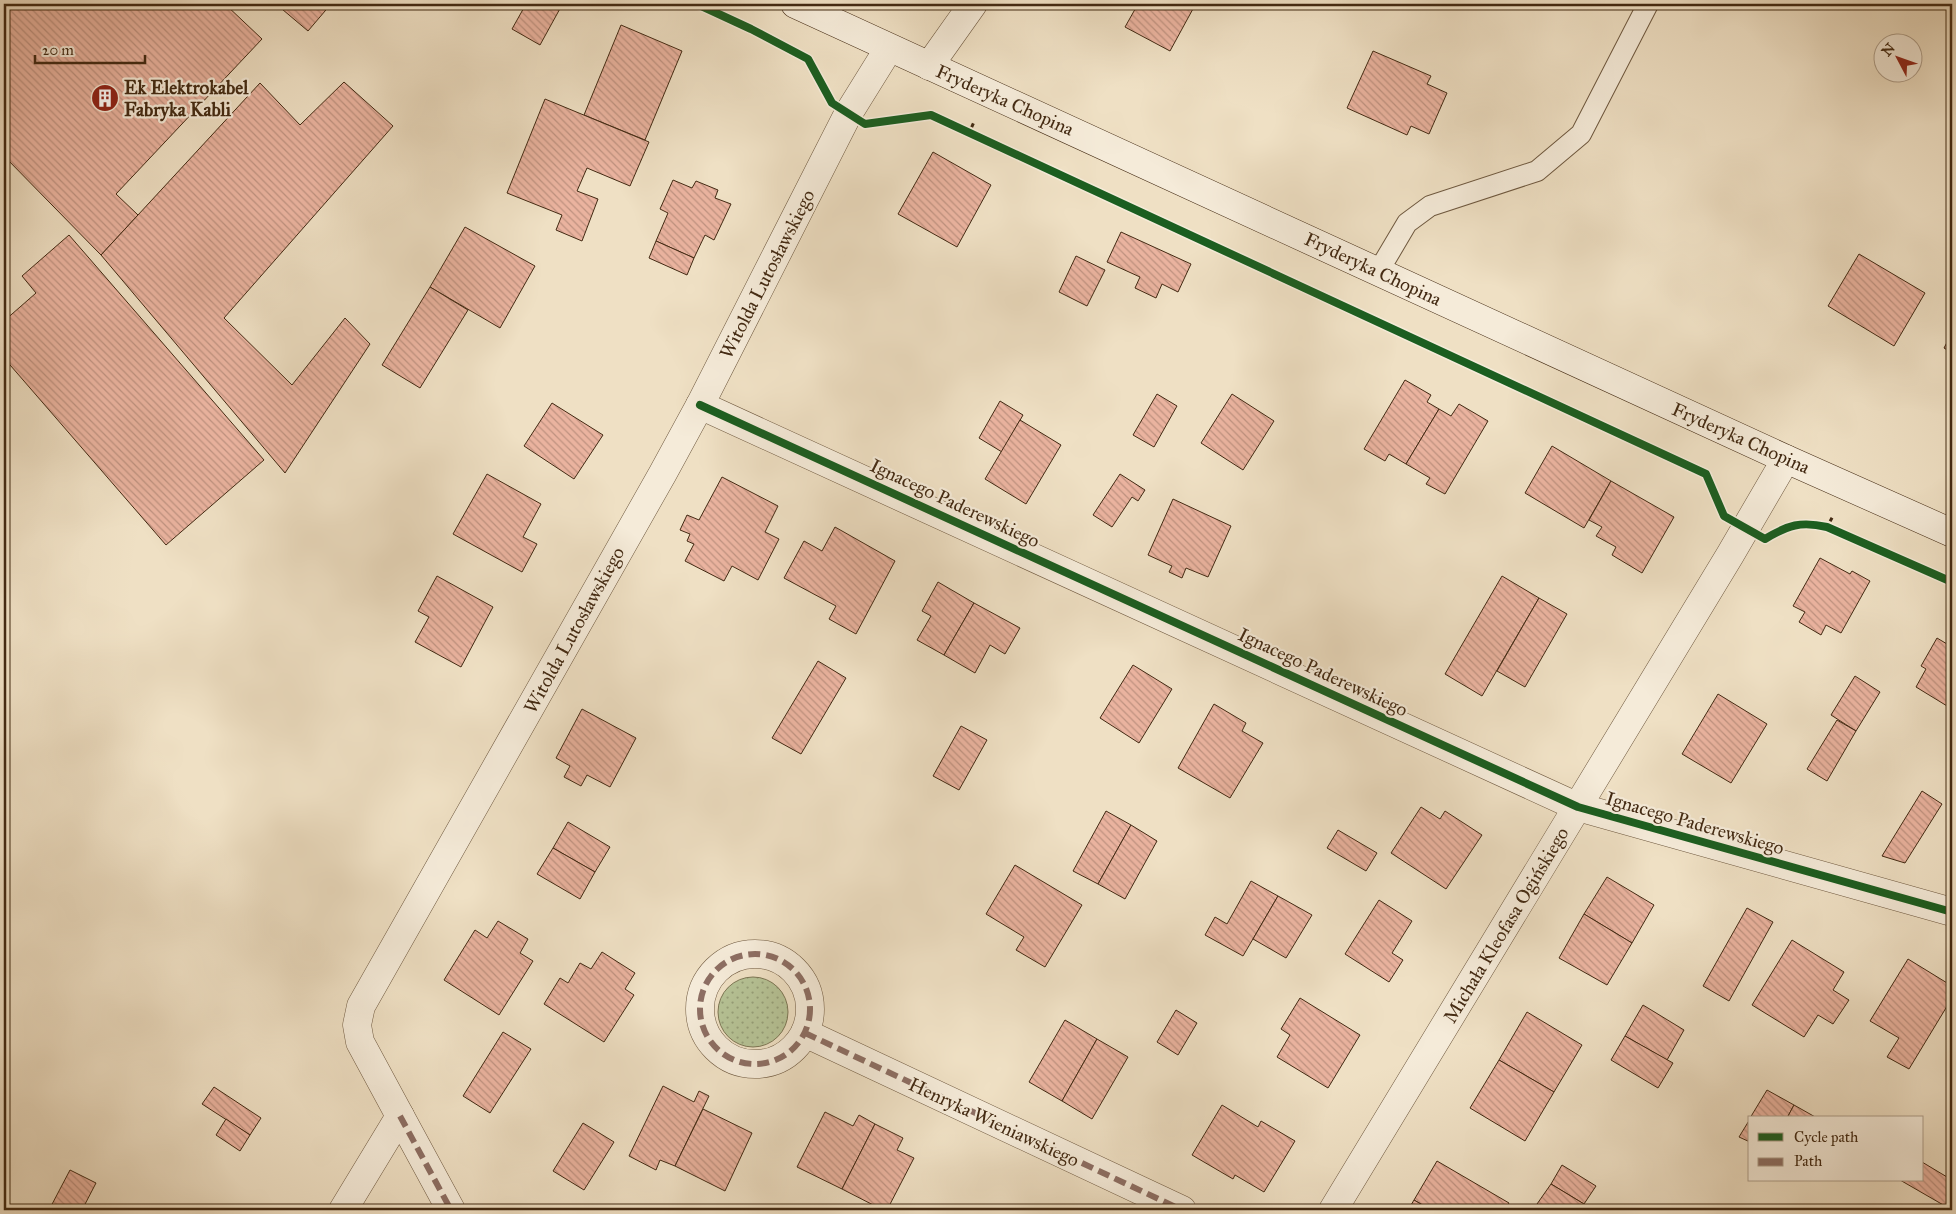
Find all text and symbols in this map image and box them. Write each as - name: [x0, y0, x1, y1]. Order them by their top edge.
- scale bar: [35, 32, 145, 64]
- north arrow: [1874, 32, 1924, 82]
- text: N: [1878, 40, 1899, 60]
- text: 20 m: [42, 41, 74, 59]
- street label: Fryderyka Chopina: [933, 59, 1078, 141]
- place label: Ek Elektrokabel Fabryka Kabli: [124, 76, 249, 122]
- building icon: Ek Elektrokabel Fabryka Kabli: [90, 83, 120, 113]
- street label: Witolda Lutosławskiego: [714, 185, 821, 363]
- street label: Fryderyka Chopina: [1301, 227, 1446, 311]
- street label: Fryderyka Chopina: [1669, 397, 1814, 479]
- street label: Ignacego Paderewskiego: [866, 454, 1044, 553]
- street label: Witolda Lutosławskiego: [519, 543, 630, 718]
- street label: Ignacego Paderewskiego: [1234, 623, 1412, 722]
- street label: Ignacego Paderewskiego: [1603, 787, 1787, 861]
- street label: Michała Kleofasa Ogińskiego: [1438, 823, 1575, 1028]
- street label: Henryka Wieniawskiego: [905, 1072, 1083, 1173]
- legend: [1748, 1116, 1924, 1182]
- text: Cycle path: [1794, 1128, 1859, 1146]
- text: Path: [1794, 1152, 1823, 1170]

